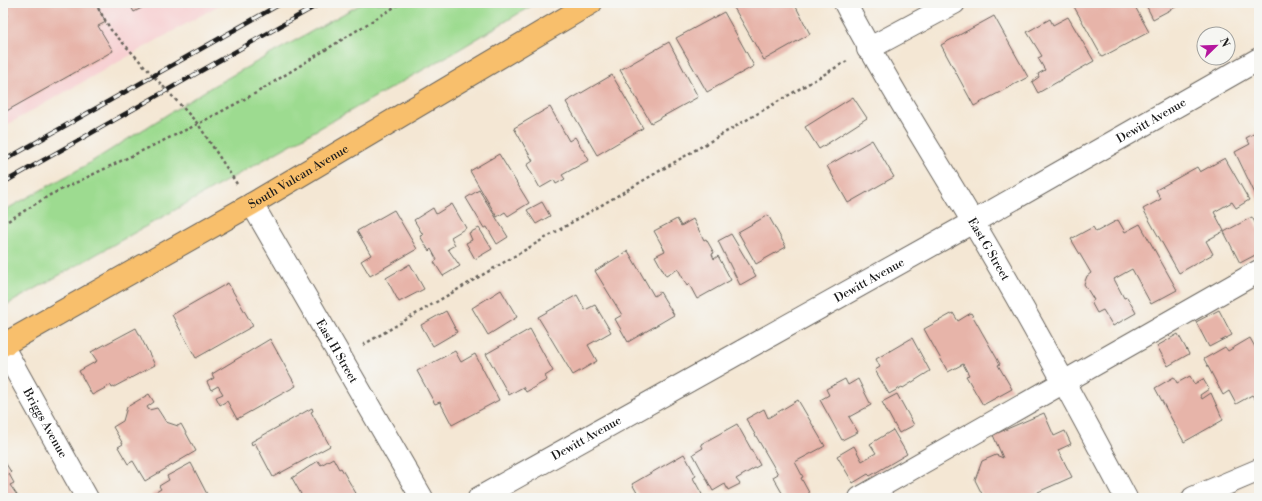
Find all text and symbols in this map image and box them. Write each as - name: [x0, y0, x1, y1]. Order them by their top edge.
- north arrow: [1196, 26, 1236, 66]
- text: N: [1216, 36, 1233, 49]
- street label: Dewitt Avenue: [1114, 95, 1189, 147]
- street label: South Vulcan Avenue: [246, 141, 352, 213]
- street label: East G Street: [964, 215, 1013, 284]
- street label: Dewitt Avenue: [832, 255, 907, 306]
- street label: East H Street: [312, 317, 361, 387]
- street label: Briggs Avenue: [19, 385, 70, 461]
- street label: Dewitt Avenue: [549, 413, 624, 464]

